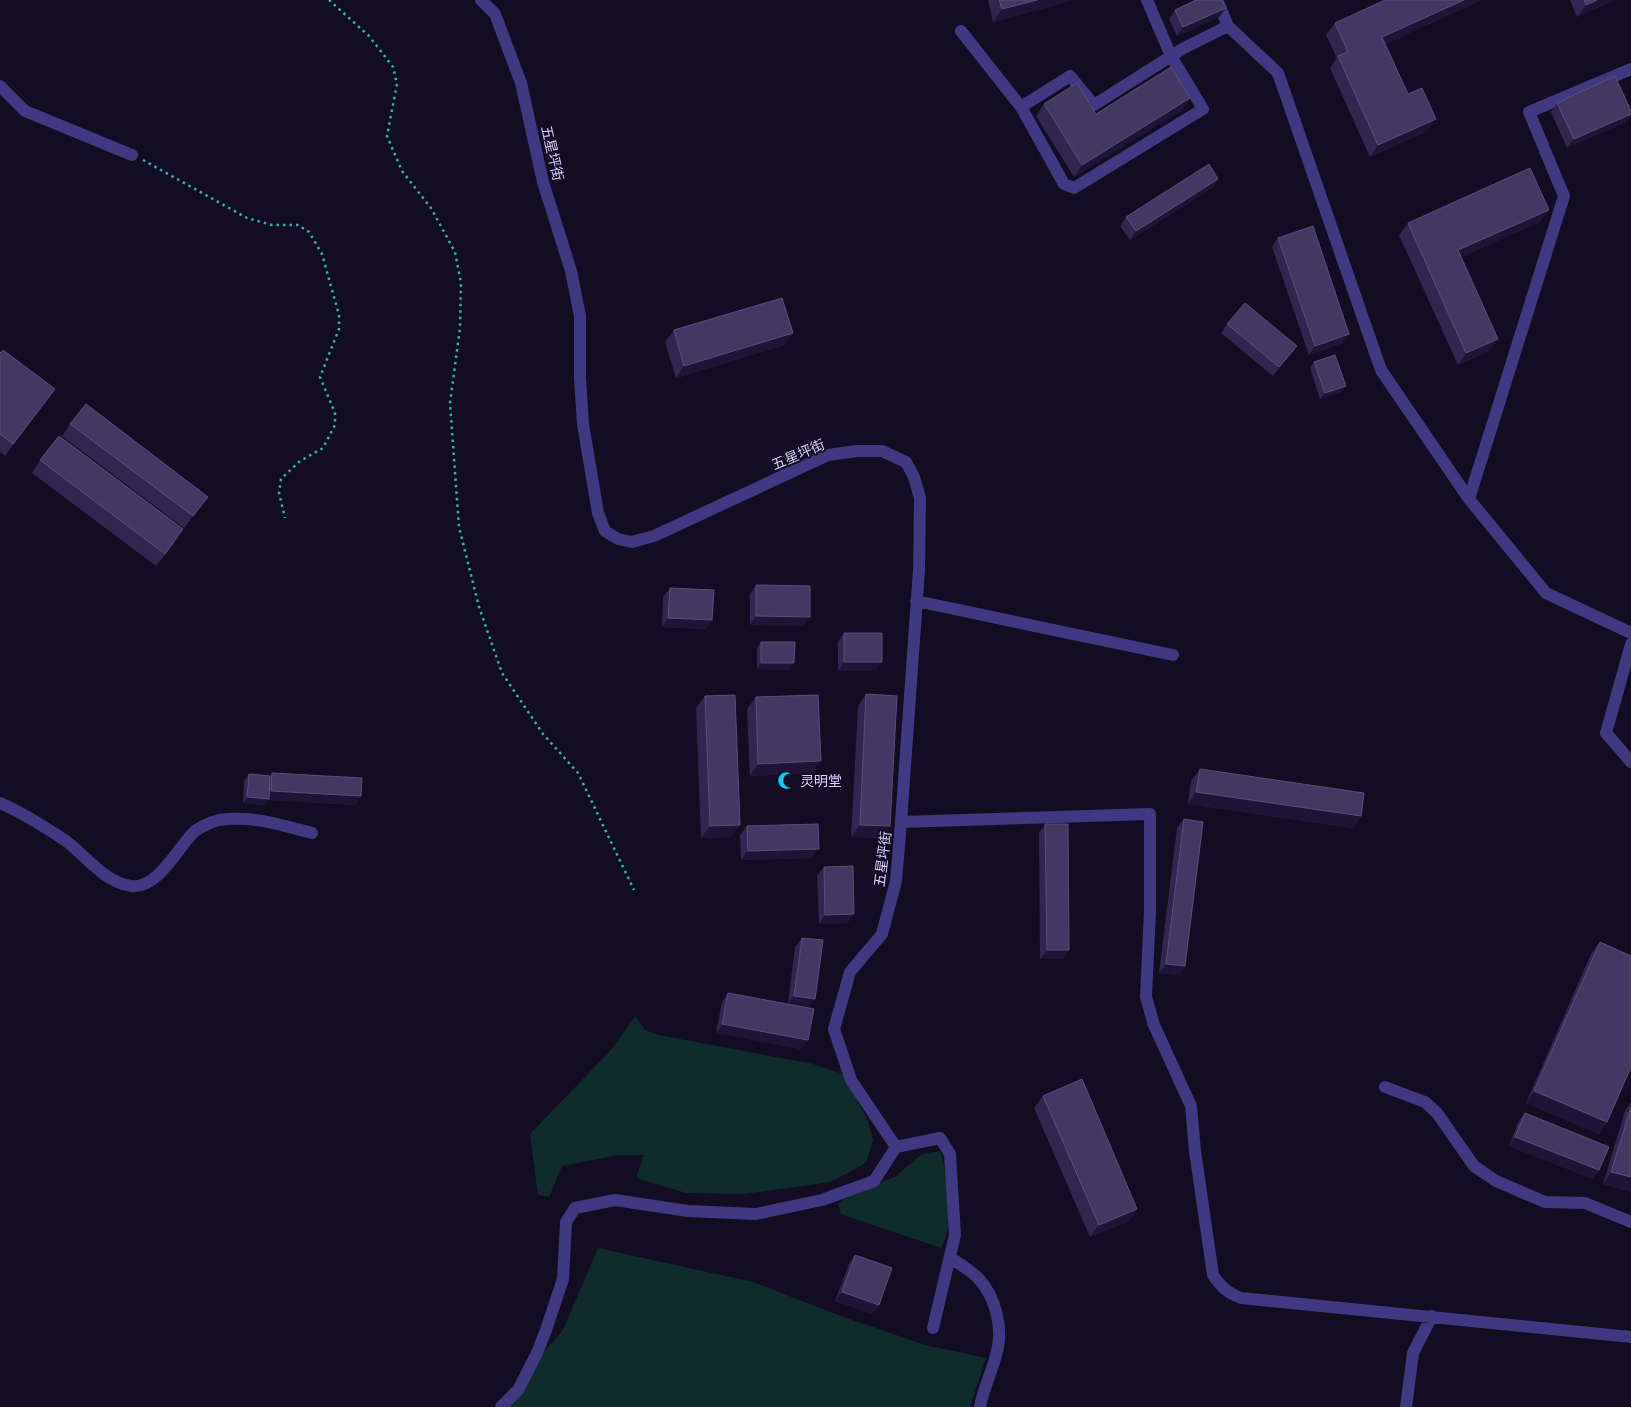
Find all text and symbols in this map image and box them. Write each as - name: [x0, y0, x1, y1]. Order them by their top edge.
- street label: 五星坪街: [538, 124, 568, 182]
- street label: 五星坪街: [769, 435, 827, 473]
- mosque icon: 灵明堂: [776, 770, 796, 790]
- place label: 灵明堂: [800, 772, 842, 789]
- street label: 五星坪街: [870, 830, 894, 888]

